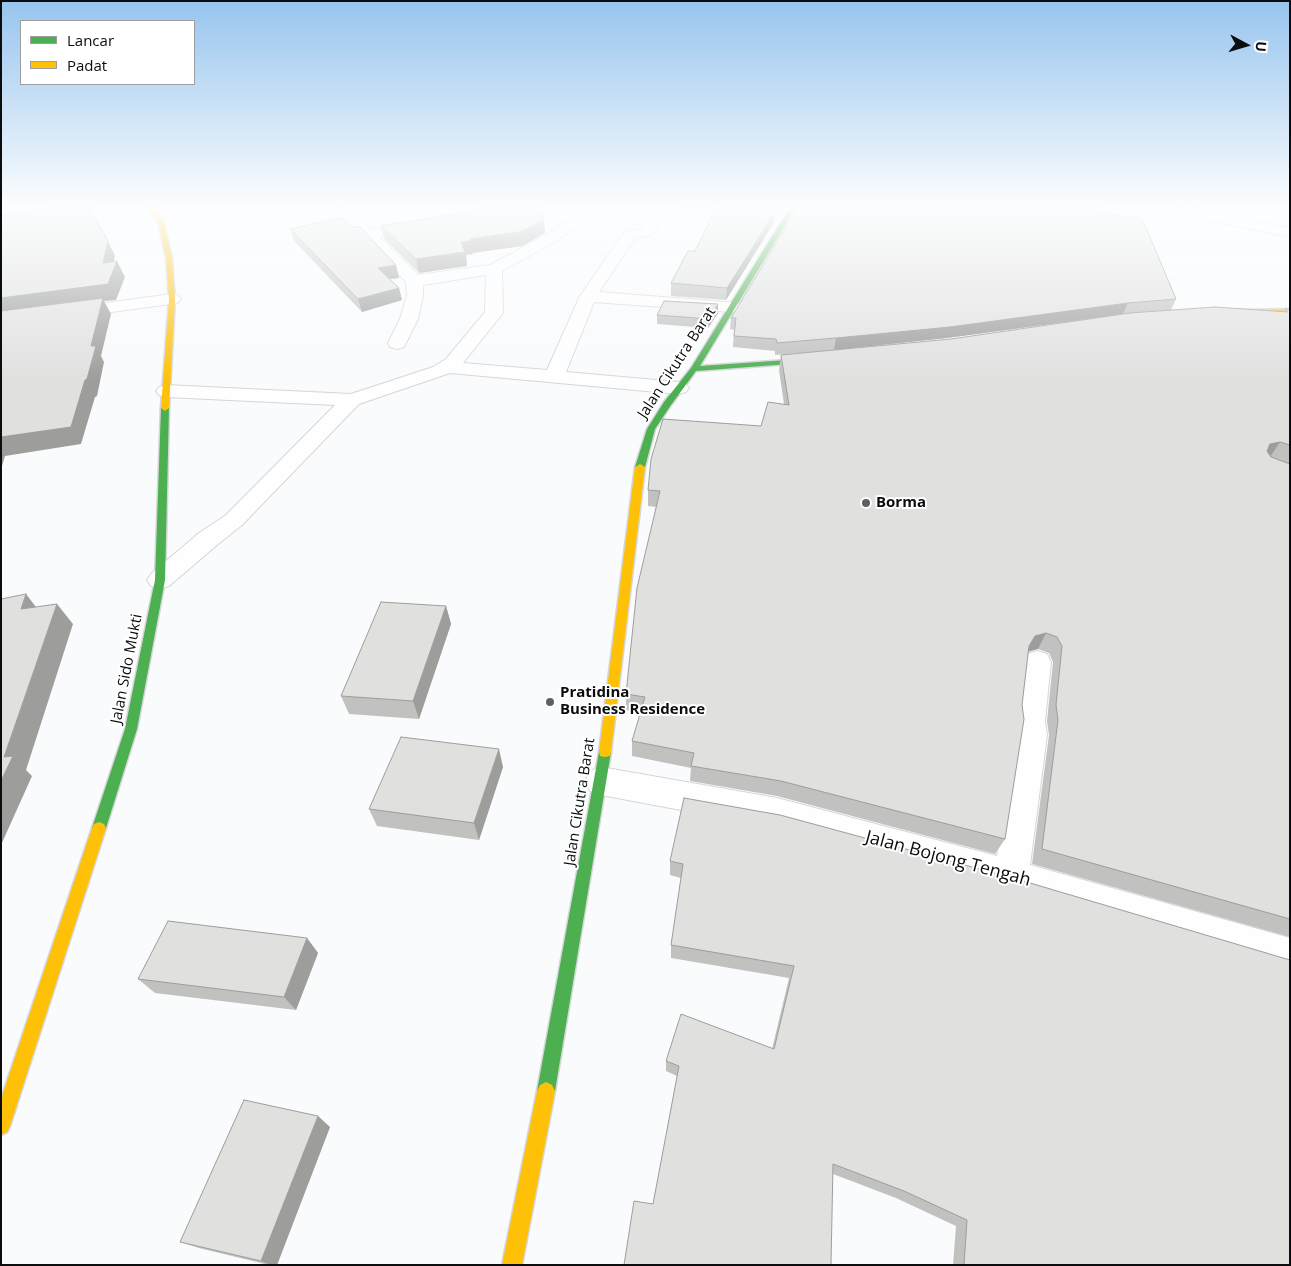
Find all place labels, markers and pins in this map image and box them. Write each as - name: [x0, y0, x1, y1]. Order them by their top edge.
- place label: Borma: [876, 494, 926, 512]
- marker: Borma: [860, 497, 872, 509]
- place label: Pratidina Business Residence: [560, 684, 705, 719]
- marker: Pratidina Business Residence: [544, 696, 556, 708]

